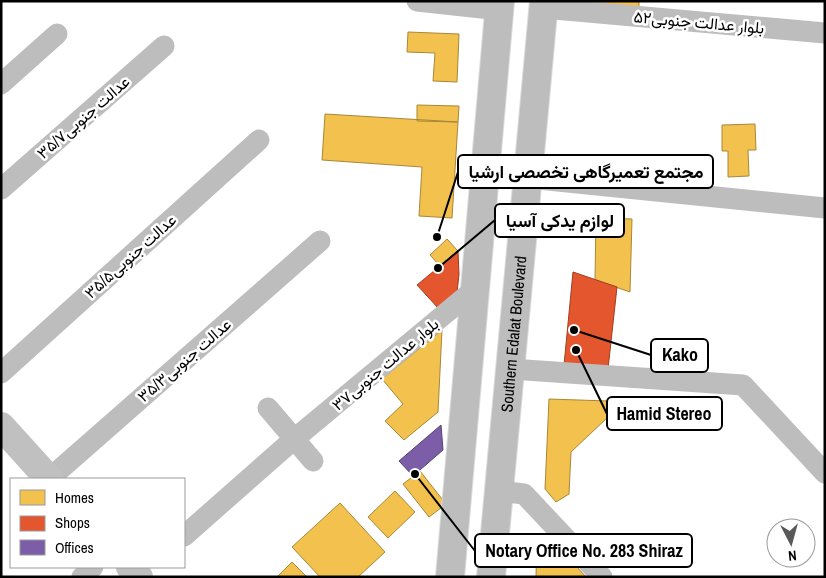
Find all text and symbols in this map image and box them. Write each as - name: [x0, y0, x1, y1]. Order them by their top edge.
- street label: بلوار عدالت جنوبی۵۲: [633, 5, 765, 39]
- street label: عدالت جنوبی۳۵/۷: [32, 70, 134, 164]
- callout: مجتمع تعمیرگاهی تخصصی ارشیا: [458, 155, 713, 188]
- text: مجتمع تعمیرگاهی تخصصی ارشیا: [468, 159, 704, 184]
- callout: لوازم یدکی آسیا: [495, 204, 624, 237]
- text: لوازم یدکی آسیا: [506, 208, 614, 233]
- street label: عدالت جنوبی۳۵/۵: [79, 209, 181, 303]
- street label: Southern Edalat Boulevard: [495, 255, 532, 413]
- street label: عدالت جنوبی۳۵/۳: [132, 313, 236, 407]
- street label: بلوار عدالت جنوبی۳۷: [327, 313, 443, 415]
- callout: Kako: [651, 339, 708, 372]
- text: Kako: [662, 342, 698, 367]
- callout: Hamid Stereo: [607, 397, 722, 430]
- text: Hamid Stereo: [616, 401, 712, 426]
- legend: [10, 478, 185, 568]
- text: Homes: [55, 487, 94, 508]
- text: Shops: [55, 512, 90, 533]
- north arrow: [766, 518, 816, 568]
- callout: Notary Office No. 283 Shiraz: [475, 534, 692, 567]
- text: Offices: [55, 537, 94, 558]
- text: Notary Office No. 283 Shiraz: [485, 538, 683, 563]
- text: N: [787, 547, 797, 565]

